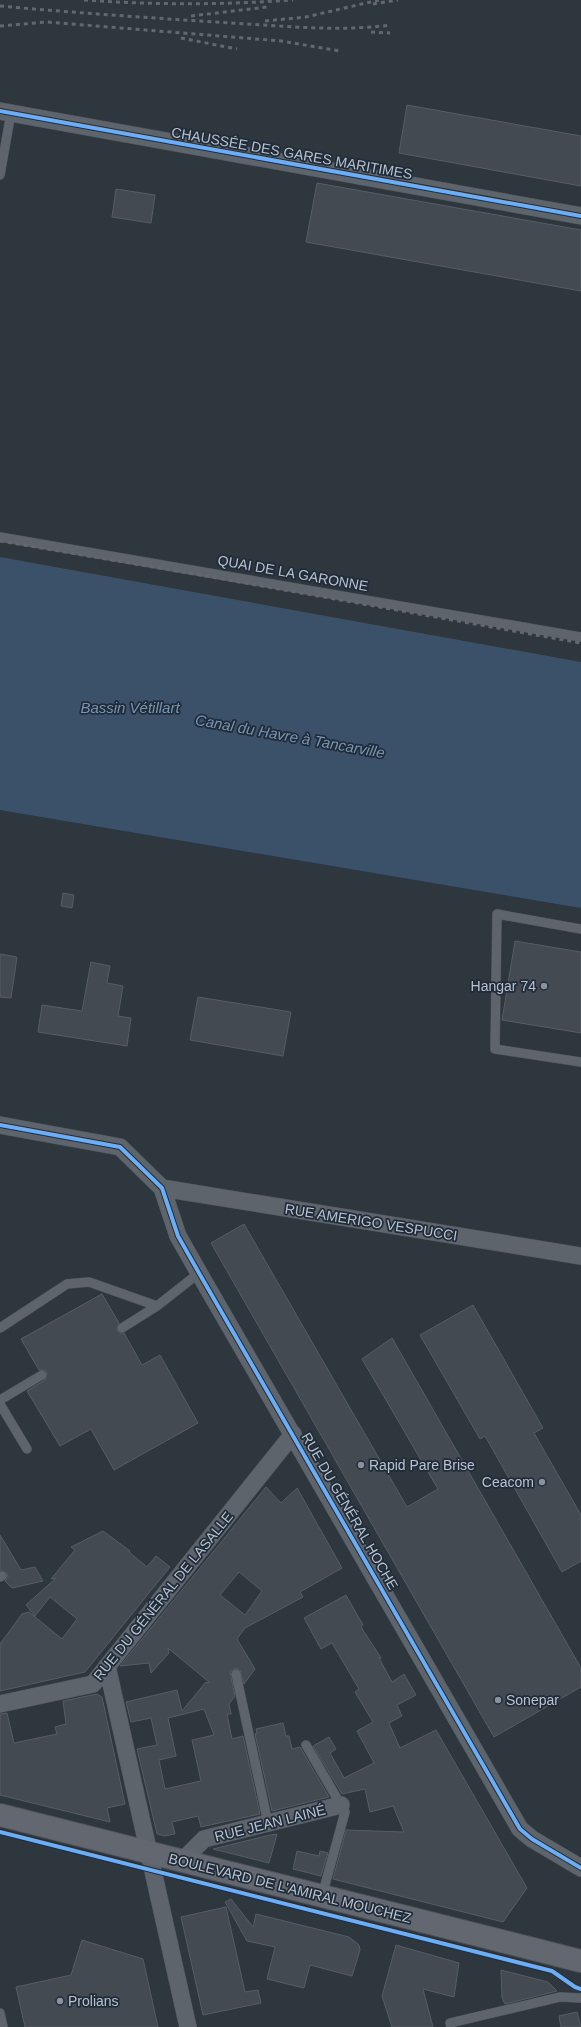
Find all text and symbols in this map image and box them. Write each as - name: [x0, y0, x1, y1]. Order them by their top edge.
- street label: CHAUSSÉE DES GARES MARITIMES: [170, 124, 414, 182]
- street label: QUAI DE LA GARONNE: [217, 552, 369, 594]
- water label: Bassin Vétillart: [80, 699, 180, 716]
- water label: Canal du Havre à Tancarville: [194, 711, 386, 761]
- place label: Hangar 74: [471, 978, 536, 994]
- marker: Hangar 74: [539, 981, 549, 991]
- street label: RUE AMERIGO VESPUCCI: [284, 1200, 458, 1244]
- street label: RUE DU GÉNÉRAL HOCHE: [298, 1430, 402, 1592]
- place label: Rapid Pare Brise: [369, 1457, 475, 1473]
- marker: Rapid Pare Brise: [356, 1460, 366, 1470]
- place label: Ceacom: [482, 1474, 534, 1490]
- marker: Ceacom: [537, 1477, 547, 1487]
- street label: RUE DU GÉNÉRAL DE LASALLE: [90, 1509, 236, 1683]
- place label: Sonepar: [506, 1692, 559, 1708]
- marker: Sonepar: [493, 1695, 503, 1705]
- street label: RUE JEAN LAINÉ: [213, 1801, 327, 1845]
- street label: BOULEVARD DE L'AMIRAL MOUCHEZ: [167, 1850, 413, 1926]
- place label: Prolians: [68, 1993, 119, 2009]
- marker: Prolians: [55, 1996, 65, 2006]

